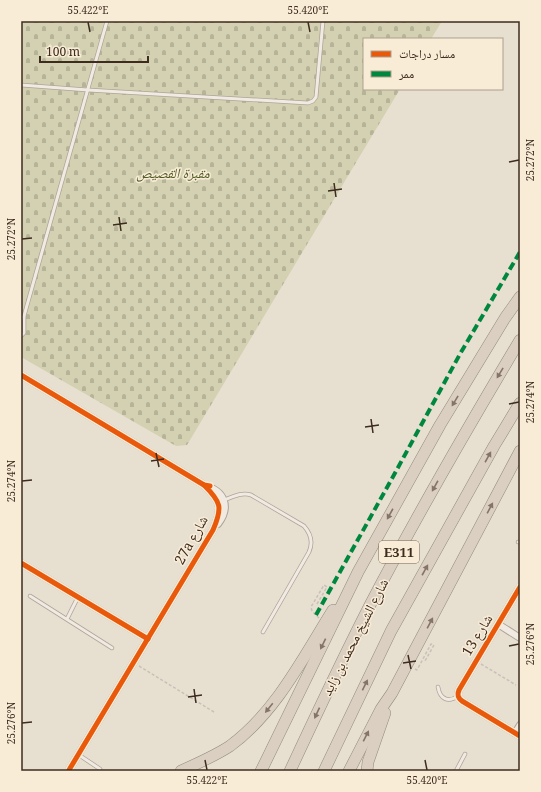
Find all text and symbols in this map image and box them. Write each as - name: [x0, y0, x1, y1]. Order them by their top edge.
- text: 55.422°E: [68, 3, 108, 20]
- text: 55.420°E: [288, 3, 328, 20]
- scale bar: [40, 38, 148, 64]
- legend: [363, 38, 503, 90]
- text: 100 m: [46, 43, 80, 64]
- text: مسار دراجات: [399, 45, 455, 66]
- text: ممر: [398, 65, 414, 86]
- text: 25.272°N: [523, 139, 540, 181]
- park label: مقبرة القصيص: [136, 163, 210, 187]
- text: 25.272°N: [4, 218, 21, 260]
- one-way arrow: [496, 368, 504, 378]
- text: 25.274°N: [523, 381, 540, 423]
- one-way arrow: [451, 395, 458, 407]
- one-way arrow: [485, 451, 492, 462]
- text: 25.274°N: [4, 460, 21, 502]
- one-way arrow: [432, 480, 439, 492]
- one-way arrow: [487, 502, 493, 514]
- one-way arrow: [387, 508, 394, 520]
- street label: 27a شارع: [169, 512, 216, 570]
- road number: E311: [379, 541, 419, 563]
- one-way arrow: [422, 564, 428, 576]
- street label: شارع الشيخ محمد بن زايد: [317, 575, 397, 701]
- street label: شارع 13: [457, 610, 501, 662]
- one-way arrow: [426, 617, 433, 629]
- text: 25.276°N: [523, 623, 540, 665]
- one-way arrow: [320, 639, 326, 650]
- one-way arrow: [362, 680, 368, 691]
- text: 25.276°N: [4, 702, 21, 744]
- one-way arrow: [265, 703, 274, 714]
- one-way arrow: [314, 707, 320, 718]
- one-way arrow: [363, 730, 369, 742]
- text: 55.422°E: [187, 773, 227, 790]
- text: 55.420°E: [407, 773, 447, 790]

